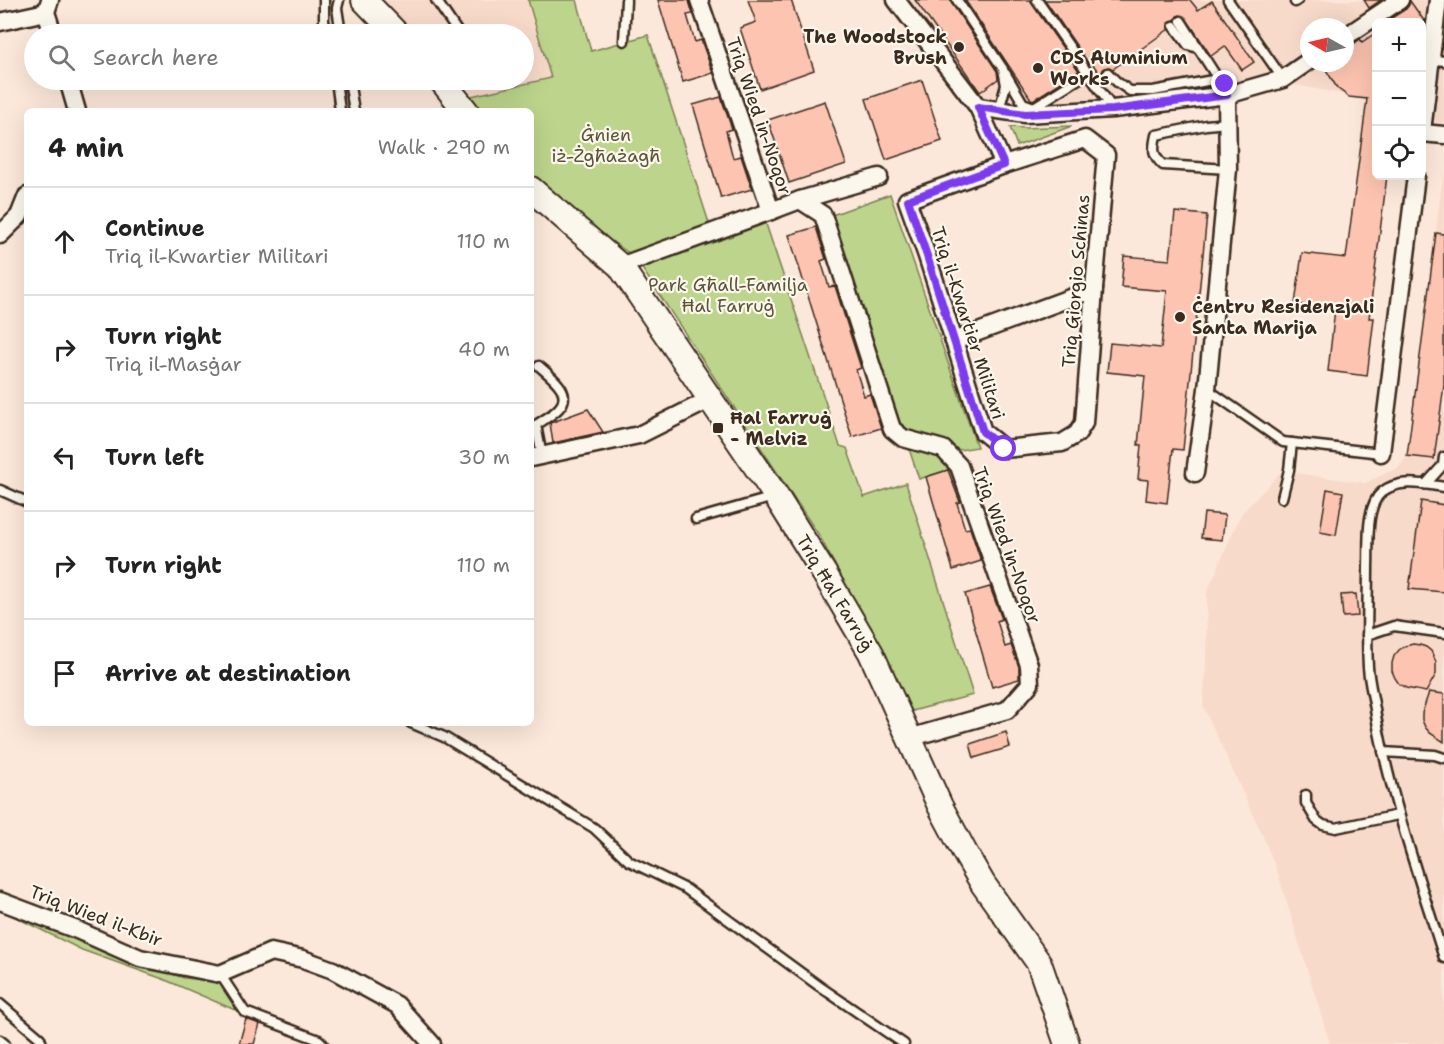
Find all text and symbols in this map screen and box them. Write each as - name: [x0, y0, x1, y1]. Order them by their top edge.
- north arrow: [1300, 18, 1354, 72]
- map controls: [1372, 18, 1426, 180]
- button: +: [1372, 18, 1426, 72]
- search box: [24, 24, 534, 90]
- place label: The Woodstock Brush: [803, 25, 947, 70]
- street label: Triq Wied in-Noqor: [721, 34, 797, 198]
- marker: The Woodstock Brush: [952, 40, 966, 54]
- icon: search: [45, 41, 78, 74]
- text: Search here: [93, 43, 219, 72]
- place label: CDS Aluminium Works: [1050, 46, 1188, 91]
- marker: CDS Aluminium Works: [1031, 61, 1045, 75]
- route end: [1211, 70, 1237, 96]
- button: −: [1372, 72, 1426, 126]
- park label: Ġnien iż-Żgħażagħ: [551, 123, 661, 168]
- button: locate: [1372, 126, 1426, 180]
- text: 4 min: [48, 130, 124, 165]
- text: Walk · 290 m: [378, 134, 510, 160]
- street label: Triq Giorgio Schinas: [1056, 193, 1096, 369]
- text: Continue: [105, 214, 205, 243]
- street label: Triq il-Kwartier Militari: [925, 224, 1011, 422]
- icon: ahead: [48, 225, 81, 258]
- text: 110 m: [456, 228, 510, 254]
- text: Triq il-Kwartier Militari: [105, 243, 329, 269]
- park label: Park Għall-Familja Ħal Farruġ: [648, 273, 808, 318]
- place label: Ċentru Residenzjali Santa Marija: [1192, 295, 1375, 340]
- marker: Ċentru Residenzjali Santa Marija: [1173, 310, 1187, 324]
- text: Turn right: [105, 322, 222, 351]
- icon: right: [48, 333, 81, 366]
- text: 40 m: [458, 336, 510, 362]
- text: Triq il-Masġar: [105, 351, 242, 377]
- place label: Ħal Farruġ - Melviz: [730, 406, 832, 451]
- marker: Ħal Farruġ - Melviz: [711, 421, 725, 435]
- route start: [990, 435, 1016, 461]
- icon: left: [48, 441, 81, 474]
- text: Turn left: [105, 443, 204, 472]
- text: 30 m: [458, 444, 510, 470]
- street label: Triq Wied in-Noqor: [967, 463, 1047, 627]
- street label: Triq Ħal Farruġ: [791, 530, 879, 656]
- icon: right: [48, 549, 81, 582]
- text: Turn right: [105, 551, 222, 580]
- text: 110 m: [456, 552, 510, 578]
- icon: arrive: [48, 657, 81, 690]
- text: Arrive at destination: [105, 659, 351, 688]
- street label: Triq Wied il-Kbir: [26, 880, 166, 952]

